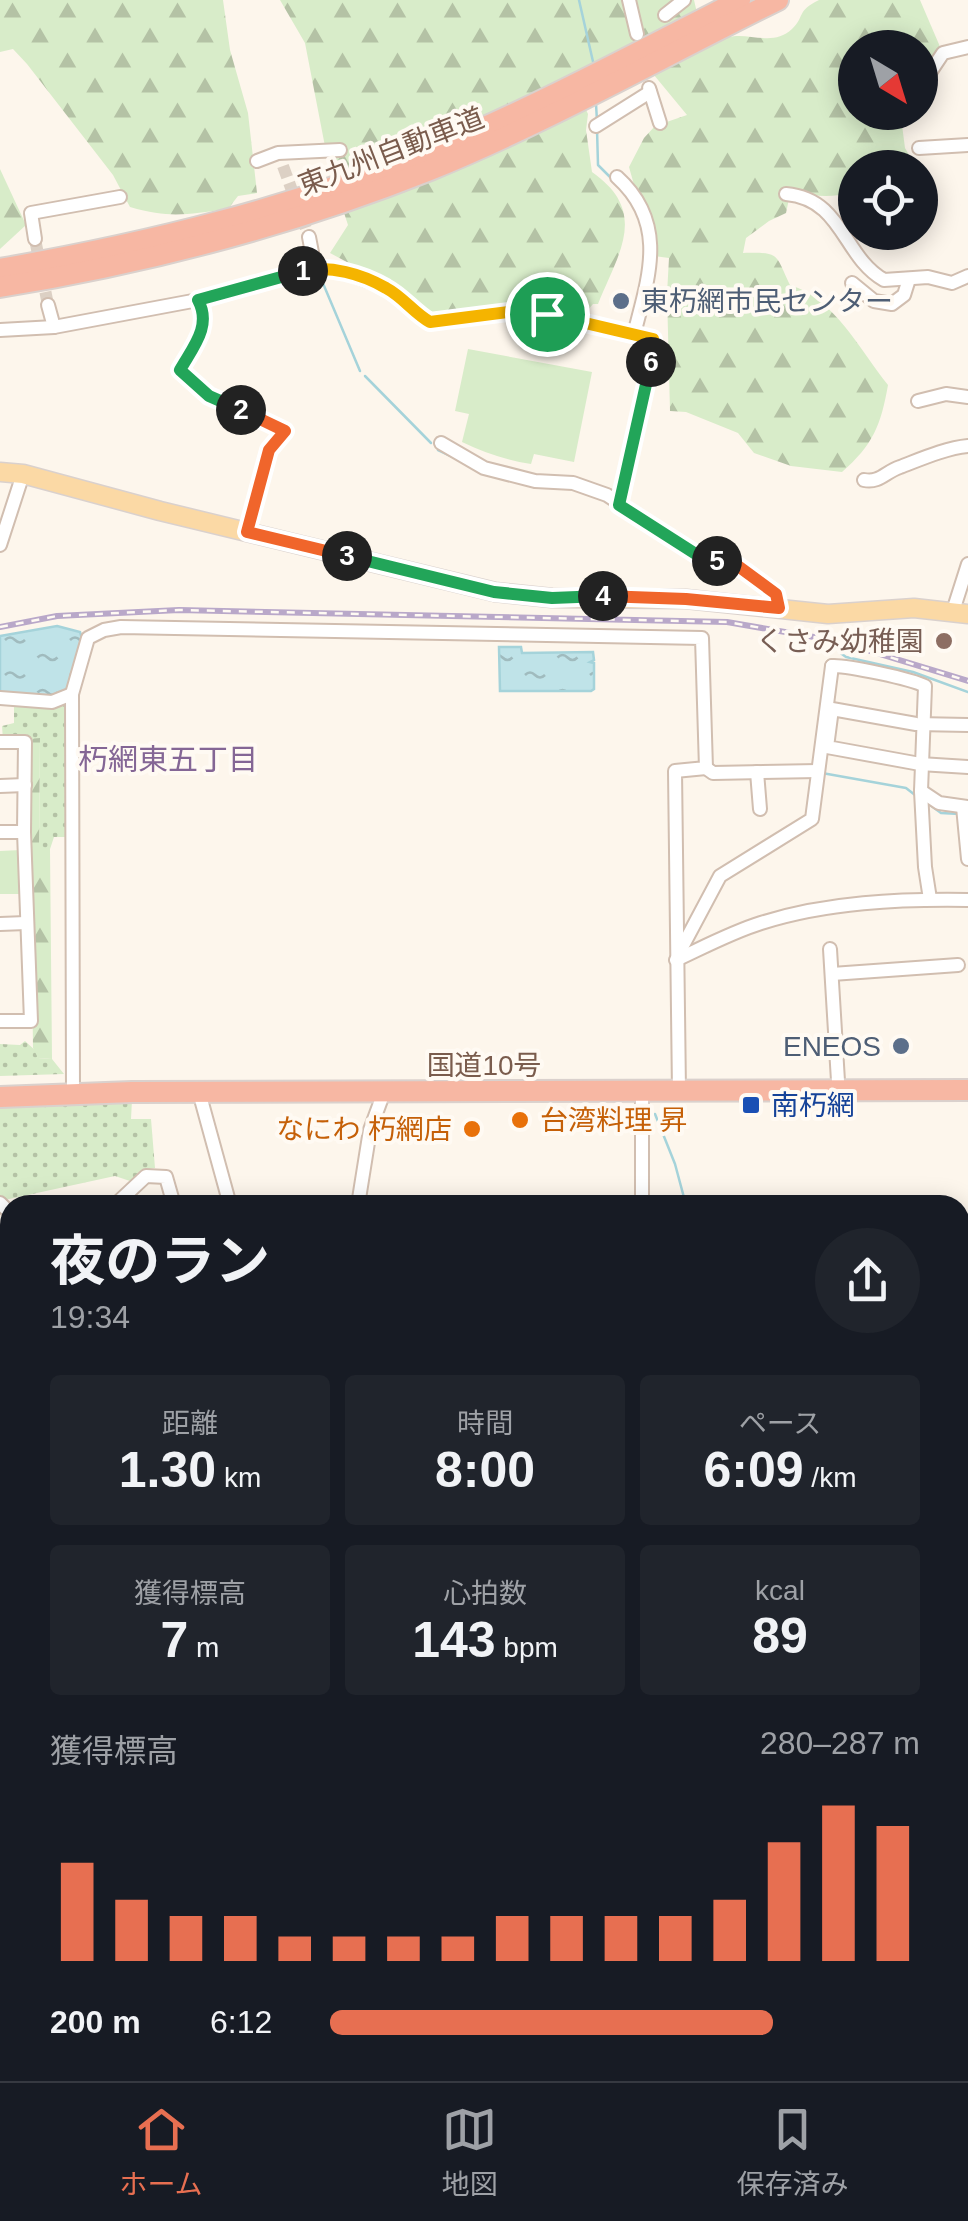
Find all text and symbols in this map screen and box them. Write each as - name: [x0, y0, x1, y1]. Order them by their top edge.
- north arrow: [838, 30, 938, 130]
- map controls: [838, 30, 938, 250]
- street label: 東九州自動車道: [294, 102, 488, 201]
- button: locate: [838, 150, 938, 250]
- pin: 1: [278, 246, 328, 296]
- text: 1: [295, 255, 311, 286]
- pin: [505, 272, 590, 357]
- place label: 東朽網市民センター: [641, 286, 893, 317]
- icon: arrive: [520, 287, 575, 342]
- marker: 東朽網市民センター: [610, 290, 632, 312]
- pin: 6: [626, 337, 676, 387]
- text: 6: [643, 346, 659, 377]
- pin: 2: [216, 385, 266, 435]
- text: 2: [233, 394, 249, 425]
- pin: 3: [322, 531, 372, 581]
- pin: 5: [692, 536, 742, 586]
- text: 3: [339, 540, 355, 571]
- text: 5: [709, 545, 725, 576]
- pin: 4: [578, 571, 628, 621]
- text: 4: [595, 580, 611, 611]
- place label: くさみ幼稚園: [756, 626, 924, 657]
- marker: くさみ幼稚園: [933, 630, 955, 652]
- district label: 朽網東五丁目: [78, 743, 258, 776]
- place label: ENEOS: [783, 1031, 881, 1062]
- marker: ENEOS: [890, 1035, 912, 1057]
- street label: 国道10号: [426, 1050, 542, 1081]
- place label: 南朽網: [771, 1090, 855, 1121]
- marker: 南朽網: [740, 1094, 762, 1116]
- place label: 台湾料理 昇: [540, 1105, 688, 1136]
- marker: 台湾料理 昇: [509, 1109, 531, 1131]
- place label: なにわ 朽網店: [276, 1114, 452, 1145]
- marker: なにわ 朽網店: [461, 1118, 483, 1140]
- button: share: [815, 1228, 920, 1333]
- text: 夜のラン: [50, 1230, 270, 1292]
- text: 19:34: [50, 1299, 130, 1335]
- text: 距離: [162, 1408, 218, 1439]
- text: 時間: [457, 1408, 513, 1439]
- text: ペース: [739, 1408, 821, 1439]
- text: 1.30: [119, 1442, 216, 1498]
- text: 8:00: [435, 1442, 535, 1498]
- text: 6:09: [704, 1442, 804, 1498]
- text: km: [216, 1462, 261, 1493]
- text: /km: [804, 1462, 856, 1493]
- text: kcal: [755, 1575, 805, 1606]
- text: 獲得標高: [134, 1578, 246, 1609]
- text: 心拍数: [443, 1578, 527, 1609]
- text: 89: [752, 1608, 808, 1664]
- text: 7: [161, 1612, 188, 1668]
- text: 143: [412, 1612, 496, 1668]
- text: m: [188, 1632, 219, 1663]
- text: bpm: [496, 1632, 558, 1663]
- text: 280–287 m: [760, 1725, 920, 1761]
- text: 獲得標高: [50, 1733, 178, 1769]
- text: 200 m: [50, 2004, 141, 2040]
- text: 6:12: [210, 2004, 272, 2040]
- tab: ホーム: [119, 2102, 203, 2202]
- tab: 地図: [442, 2102, 498, 2202]
- tab: 保存済み: [736, 2102, 849, 2202]

